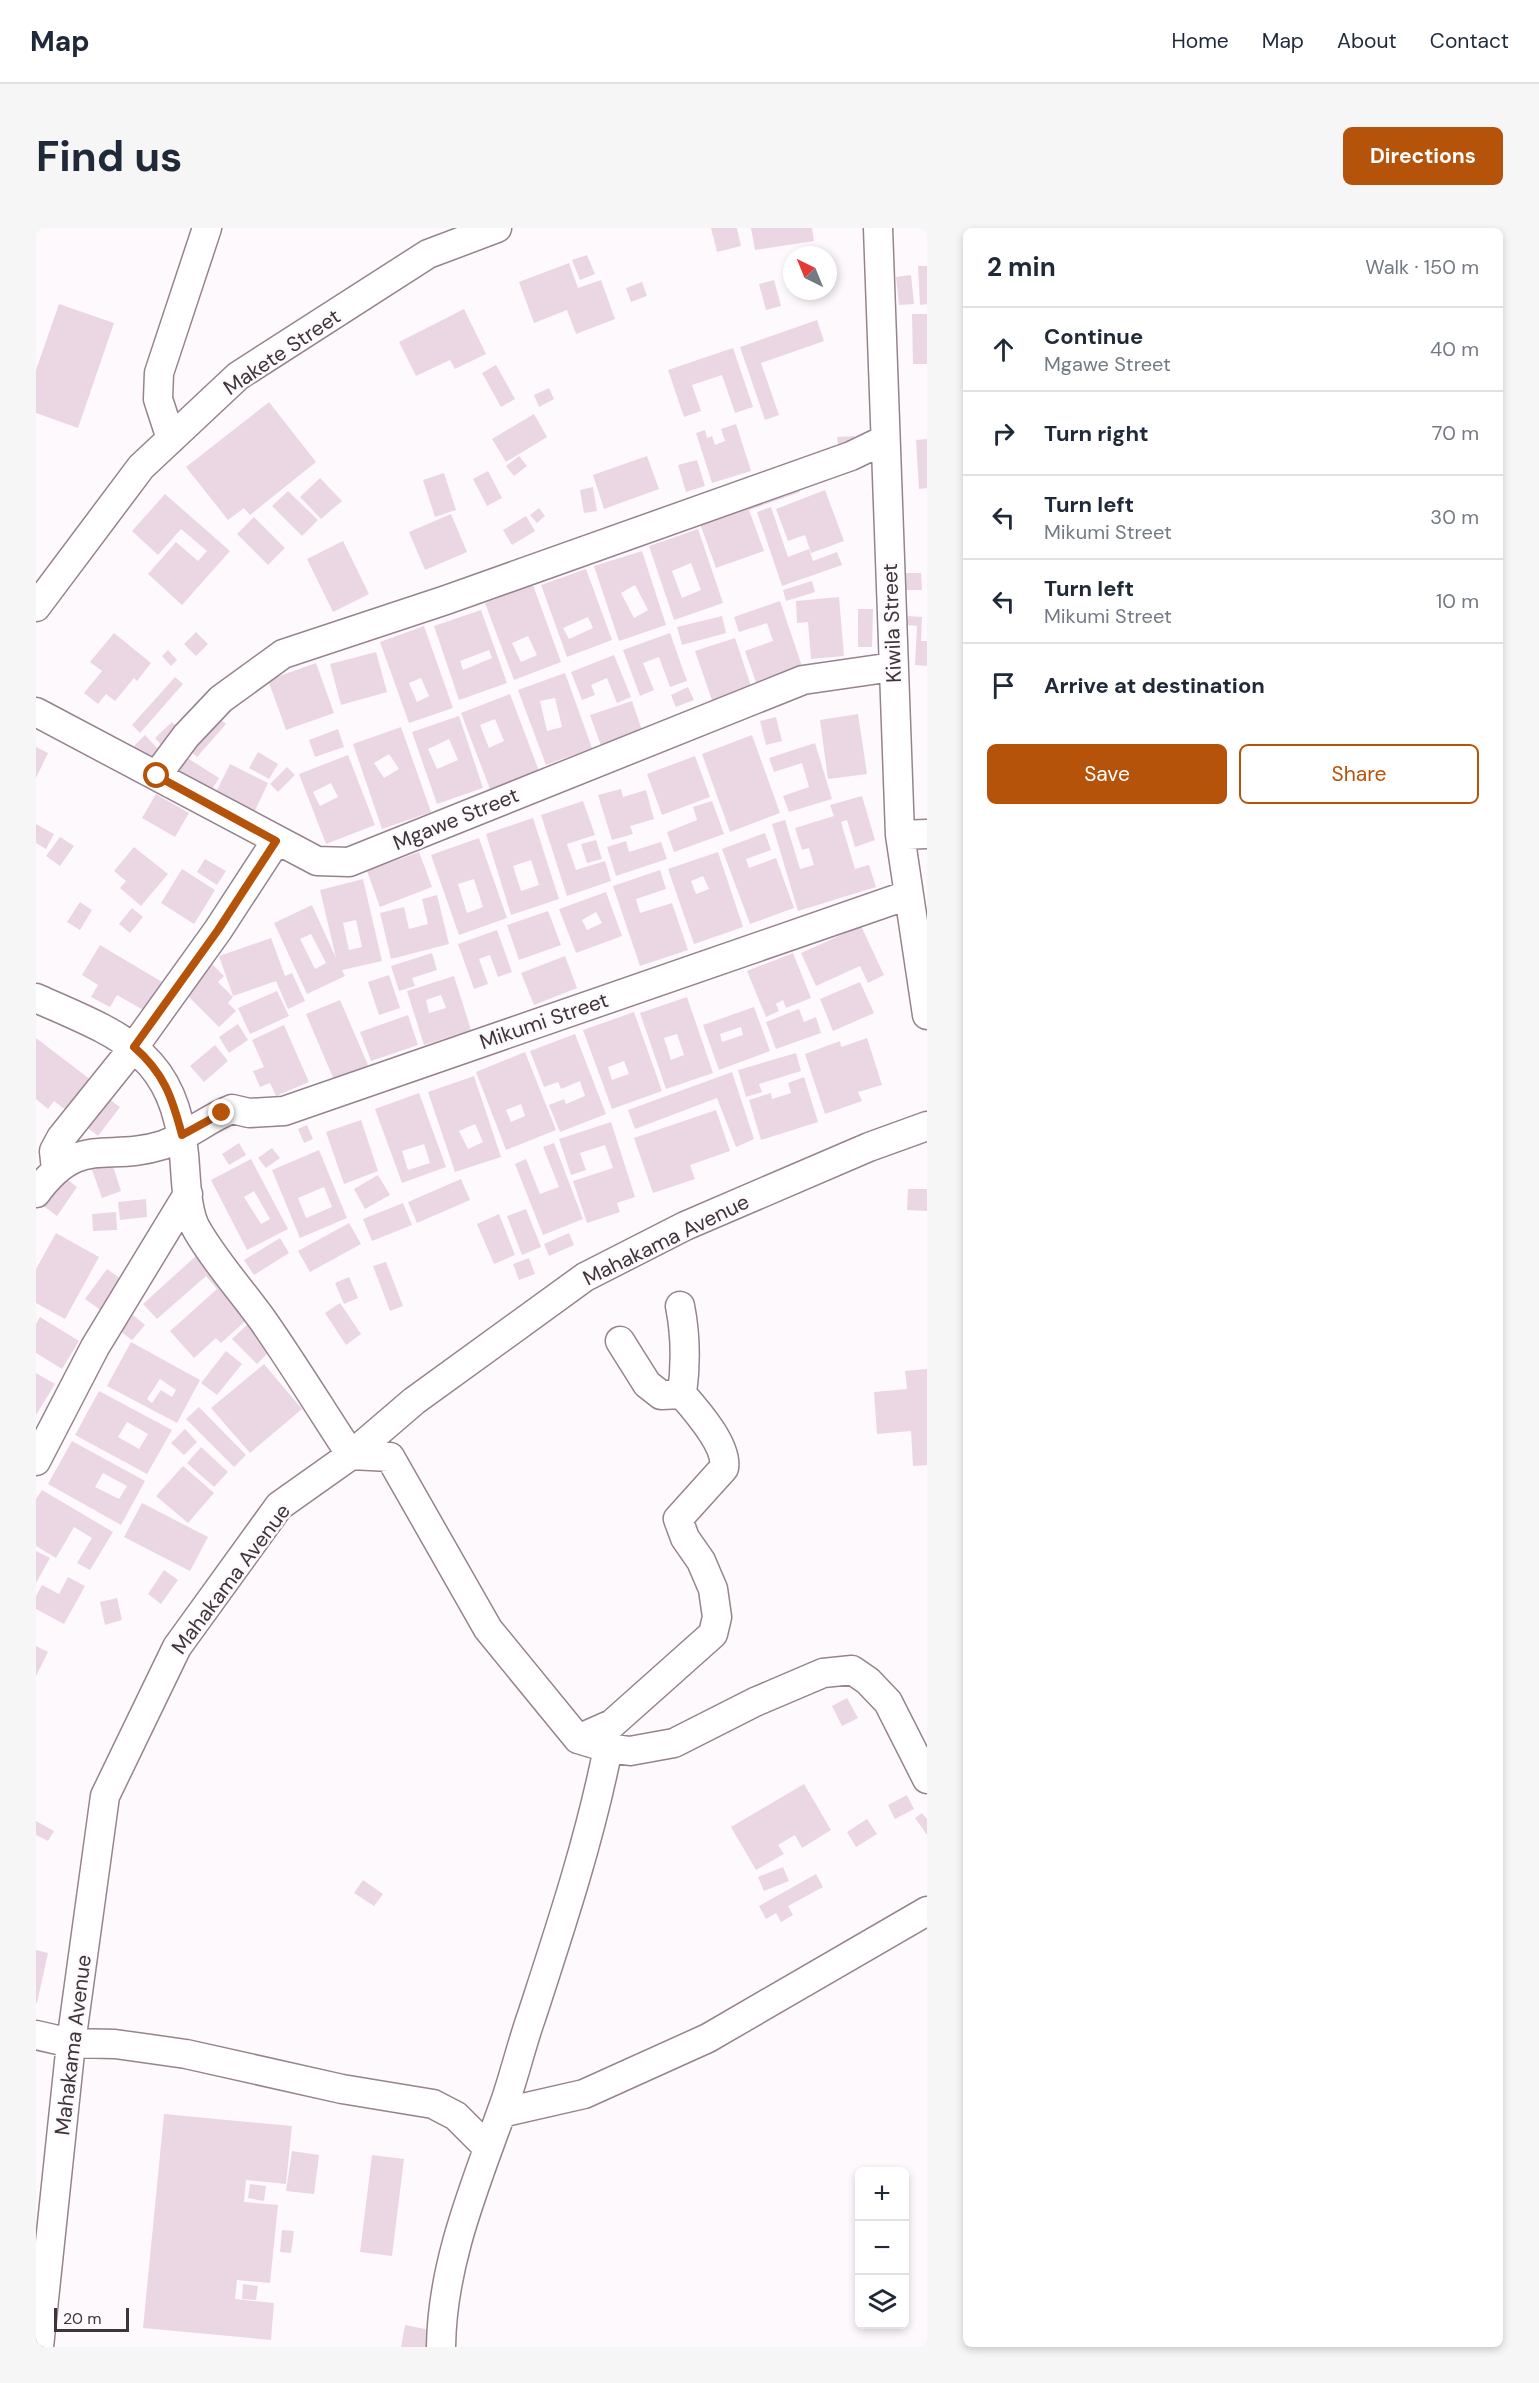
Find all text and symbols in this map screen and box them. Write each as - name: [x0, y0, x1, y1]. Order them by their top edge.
- text: Map: [30, 23, 90, 60]
- text: Home: [1171, 27, 1229, 55]
- text: Map: [1262, 27, 1304, 55]
- text: About: [1337, 27, 1397, 55]
- text: Contact: [1430, 27, 1509, 55]
- button: Directions: [1343, 127, 1503, 185]
- text: Find us: [36, 129, 182, 184]
- north arrow: [783, 246, 837, 300]
- text: 2 min: [987, 250, 1056, 284]
- text: Walk · 150 m: [1365, 254, 1479, 280]
- street label: Makete Street: [218, 303, 346, 401]
- text: Continue: [1044, 322, 1143, 351]
- icon: ahead: [987, 333, 1020, 366]
- text: 40 m: [1430, 336, 1479, 362]
- text: Mgawe Street: [1044, 351, 1171, 377]
- icon: right: [987, 417, 1020, 450]
- text: Turn right: [1044, 419, 1149, 448]
- text: 70 m: [1432, 420, 1479, 446]
- text: Turn left: [1044, 490, 1134, 519]
- icon: left: [987, 501, 1020, 534]
- text: 30 m: [1430, 504, 1479, 530]
- text: Mikumi Street: [1044, 519, 1172, 545]
- street label: Kiwila Street: [876, 563, 908, 683]
- text: Turn left: [1044, 574, 1134, 603]
- icon: left: [987, 585, 1020, 618]
- text: 10 m: [1436, 588, 1479, 614]
- text: Mikumi Street: [1044, 603, 1172, 629]
- icon: arrive: [987, 669, 1020, 702]
- text: Arrive at destination: [1044, 671, 1265, 700]
- button: Save: [987, 744, 1227, 804]
- button: Share: [1239, 744, 1479, 804]
- route start: [143, 762, 169, 788]
- street label: Mgawe Street: [389, 781, 523, 857]
- street label: Mikumi Street: [476, 986, 612, 1056]
- route end: [208, 1099, 234, 1125]
- street label: Mahakama Avenue: [578, 1188, 754, 1292]
- street label: Mahakama Avenue: [165, 1498, 297, 1660]
- street label: Mahakama Avenue: [48, 1953, 98, 2137]
- map controls: [855, 2167, 909, 2329]
- button: +: [855, 2167, 909, 2221]
- button: −: [855, 2221, 909, 2275]
- button: layers: [855, 2275, 909, 2329]
- scale bar: [54, 2305, 129, 2332]
- text: 20 m: [63, 2308, 102, 2329]

